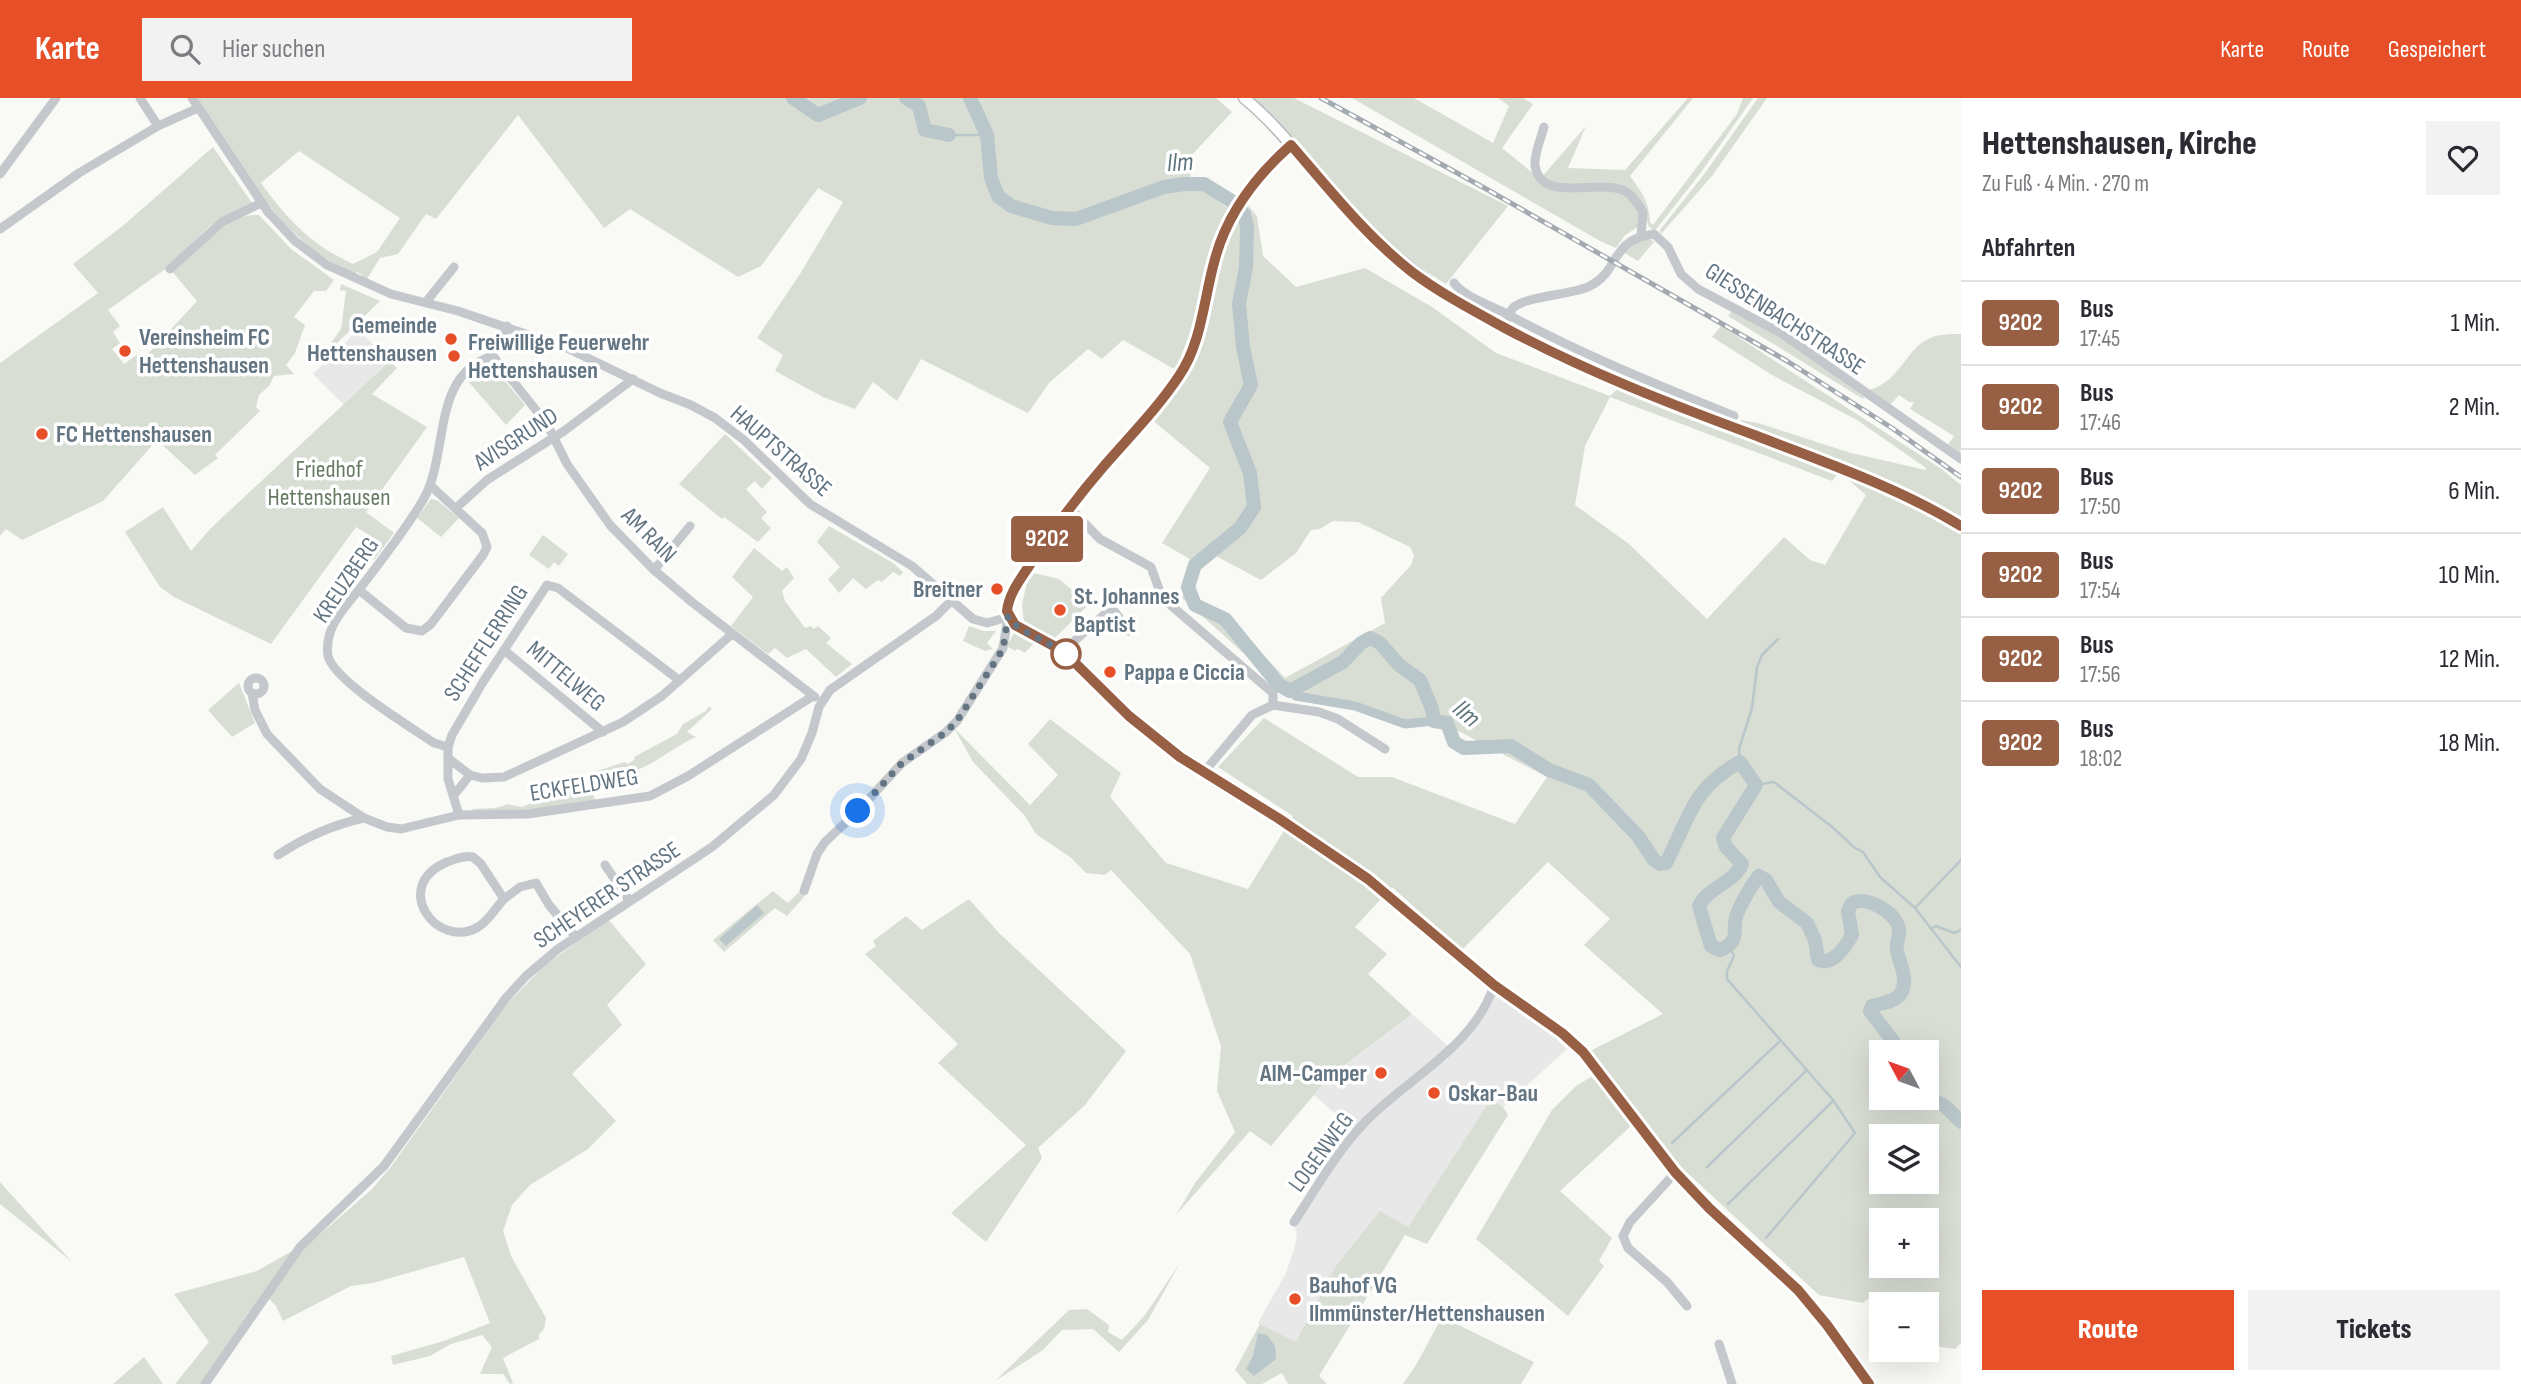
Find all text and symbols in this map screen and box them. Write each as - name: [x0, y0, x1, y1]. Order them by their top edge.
- search box: [142, 18, 632, 81]
- text: Karte: [35, 29, 100, 69]
- icon: search: [166, 30, 204, 68]
- text: Hier suchen: [222, 34, 325, 65]
- text: Karte: [2220, 35, 2264, 64]
- text: Route: [2302, 35, 2350, 64]
- text: Gespeichert: [2388, 35, 2486, 64]
- button: heart: [2426, 121, 2500, 195]
- text: Hettenshausen, Kirche: [1982, 124, 2257, 164]
- water label: Ilm: [1166, 147, 1194, 179]
- text: Zu Fuß · 4 Min. · 270 m: [1982, 170, 2149, 198]
- text: Abfahrten: [1982, 233, 2075, 264]
- street label: GIESSENBACHSTRASSE: [1700, 257, 1870, 381]
- text: Bus: [2080, 294, 2114, 325]
- text: 9202: [1999, 308, 2042, 337]
- text: 1 Min.: [2450, 308, 2500, 339]
- place label: Gemeinde Hettenshausen: [307, 311, 437, 368]
- place label: Vereinsheim FC Hettenshausen: [139, 323, 270, 380]
- text: 17:45: [2080, 325, 2120, 353]
- place label: Freiwillige Feuerwehr Hettenshausen: [468, 328, 650, 385]
- marker: Gemeinde Hettenshausen: [443, 331, 459, 347]
- marker: Vereinsheim FC Hettenshausen: [117, 343, 133, 359]
- marker: Freiwillige Feuerwehr Hettenshausen: [446, 348, 462, 364]
- text: Bus: [2080, 378, 2114, 409]
- text: 9202: [1999, 392, 2042, 421]
- text: 2 Min.: [2449, 392, 2500, 423]
- street label: HAUPTSTRASSE: [724, 399, 838, 503]
- street label: AVISGRUND: [468, 401, 563, 477]
- text: 17:46: [2080, 409, 2121, 437]
- place label: FC Hettenshausen: [56, 420, 212, 449]
- marker: FC Hettenshausen: [34, 426, 50, 442]
- park label: Friedhof Hettenshausen: [268, 455, 390, 512]
- text: Bus: [2080, 462, 2114, 493]
- text: 9202: [1999, 476, 2042, 505]
- text: 6 Min.: [2448, 476, 2500, 507]
- text: 17:50: [2080, 493, 2121, 521]
- street label: AM RAIN: [614, 500, 683, 569]
- line badge: 9202: [998, 516, 1096, 562]
- text: 9202: [1025, 524, 1069, 553]
- street label: KREUZBERG: [307, 532, 385, 628]
- text: Bus: [2080, 546, 2114, 577]
- text: 9202: [1999, 560, 2042, 589]
- text: 10 Min.: [2439, 560, 2500, 591]
- place label: Breitner: [913, 575, 984, 604]
- text: 17:54: [2080, 577, 2120, 605]
- street label: SCHEFFLERRING: [438, 579, 534, 707]
- marker: Breitner: [989, 581, 1005, 597]
- place label: St. Johannes Baptist: [1074, 582, 1179, 639]
- marker: St. Johannes Baptist: [1052, 602, 1068, 618]
- text: Bus: [2080, 630, 2114, 661]
- street label: MITTELWEG: [521, 635, 611, 717]
- unlabelled marker: [1051, 639, 1081, 669]
- text: 9202: [1999, 644, 2042, 673]
- text: 12 Min.: [2439, 644, 2500, 675]
- place label: Pappa e Ciccia: [1124, 658, 1245, 687]
- text: 17:56: [2080, 661, 2121, 689]
- marker: Pappa e Ciccia: [1102, 664, 1118, 680]
- water label: Ilm: [1446, 694, 1486, 734]
- text: Bus: [2080, 714, 2114, 745]
- text: 9202: [1999, 728, 2042, 757]
- text: 18 Min.: [2439, 728, 2500, 759]
- text: 18:02: [2080, 745, 2122, 773]
- street label: ECKFELDWEG: [528, 762, 640, 808]
- your location: [840, 793, 875, 828]
- street label: SCHEYERER STRASSE: [528, 835, 686, 955]
- north arrow: [1869, 1040, 1939, 1110]
- map controls: [1869, 1040, 1939, 1362]
- place label: AIM-Camper: [1259, 1059, 1368, 1088]
- marker: AIM-Camper: [1373, 1065, 1389, 1081]
- place label: Oskar-Bau: [1448, 1079, 1538, 1108]
- marker: Oskar-Bau: [1426, 1085, 1442, 1101]
- street label: LOGENWEG: [1282, 1106, 1360, 1198]
- button: layers: [1869, 1124, 1939, 1194]
- button: +: [1869, 1208, 1939, 1278]
- place label: Bauhof VG Ilmmünster/Hettenshausen: [1309, 1271, 1545, 1328]
- button: Route: [1982, 1290, 2234, 1370]
- button: Tickets: [2248, 1290, 2500, 1370]
- marker: Bauhof VG Ilmmünster/Hettenshausen: [1287, 1291, 1303, 1307]
- button: −: [1869, 1292, 1939, 1362]

